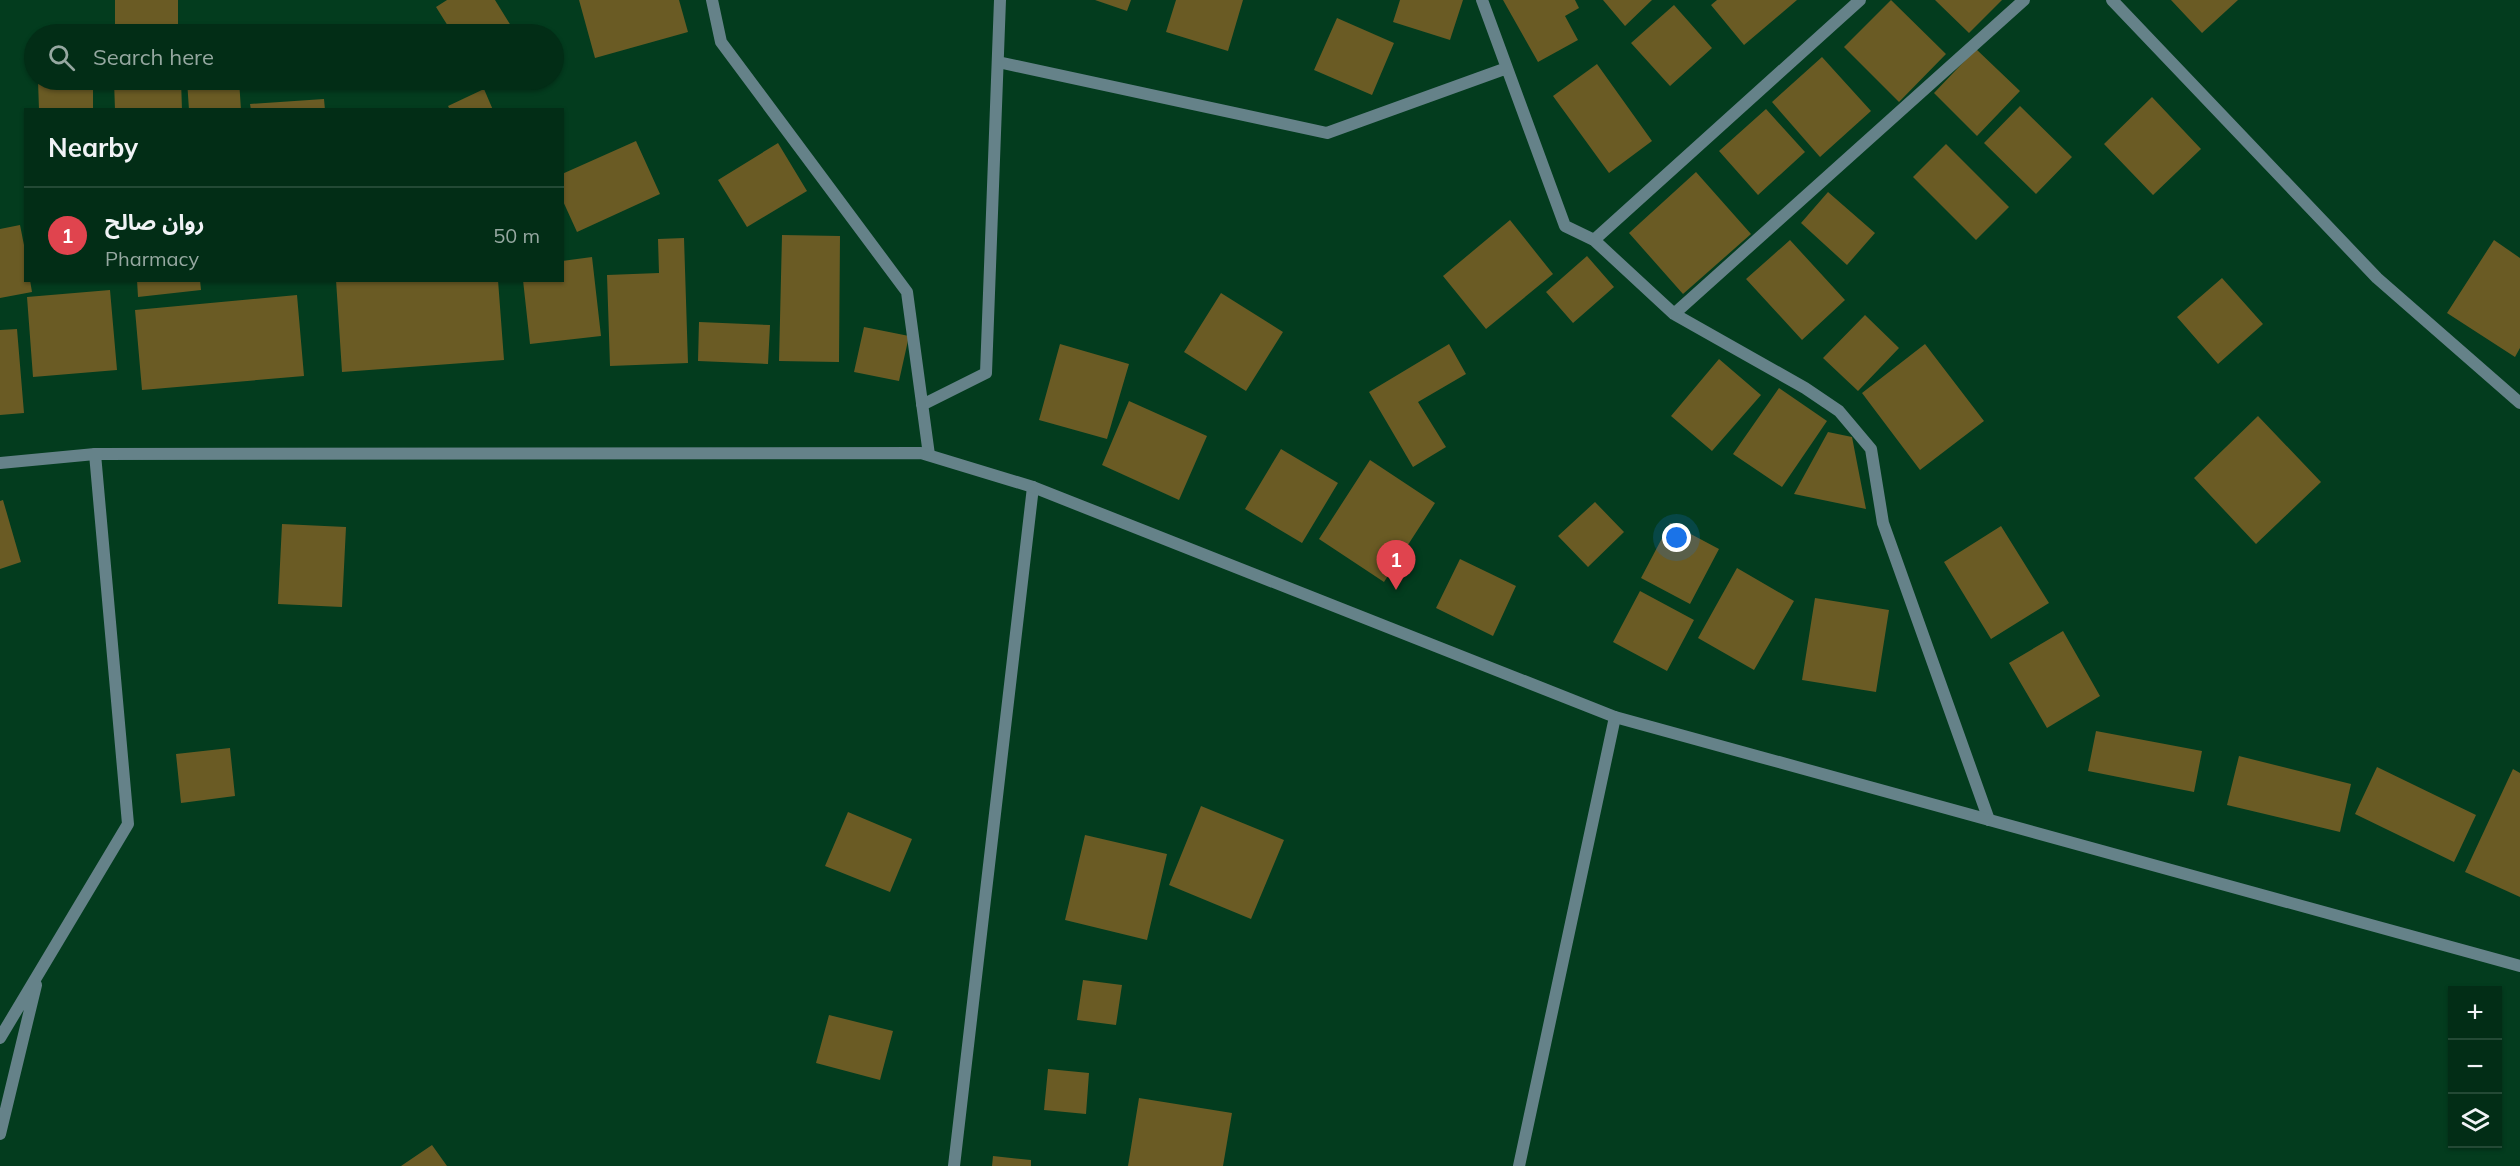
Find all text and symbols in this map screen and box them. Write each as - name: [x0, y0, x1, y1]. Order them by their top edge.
- search box: [24, 24, 564, 90]
- icon: search: [45, 41, 78, 74]
- text: Search here: [93, 43, 214, 71]
- text: Nearby: [48, 131, 138, 164]
- text: روان صالح: [105, 208, 205, 236]
- text: 1: [62, 223, 74, 248]
- text: 50 m: [493, 223, 540, 248]
- text: Pharmacy: [105, 246, 199, 271]
- your location: [1662, 523, 1691, 552]
- pin: 1: [1376, 540, 1416, 590]
- map controls: [2448, 986, 2502, 1148]
- button: +: [2448, 986, 2502, 1040]
- button: −: [2448, 1040, 2502, 1094]
- button: layers: [2448, 1094, 2502, 1148]

